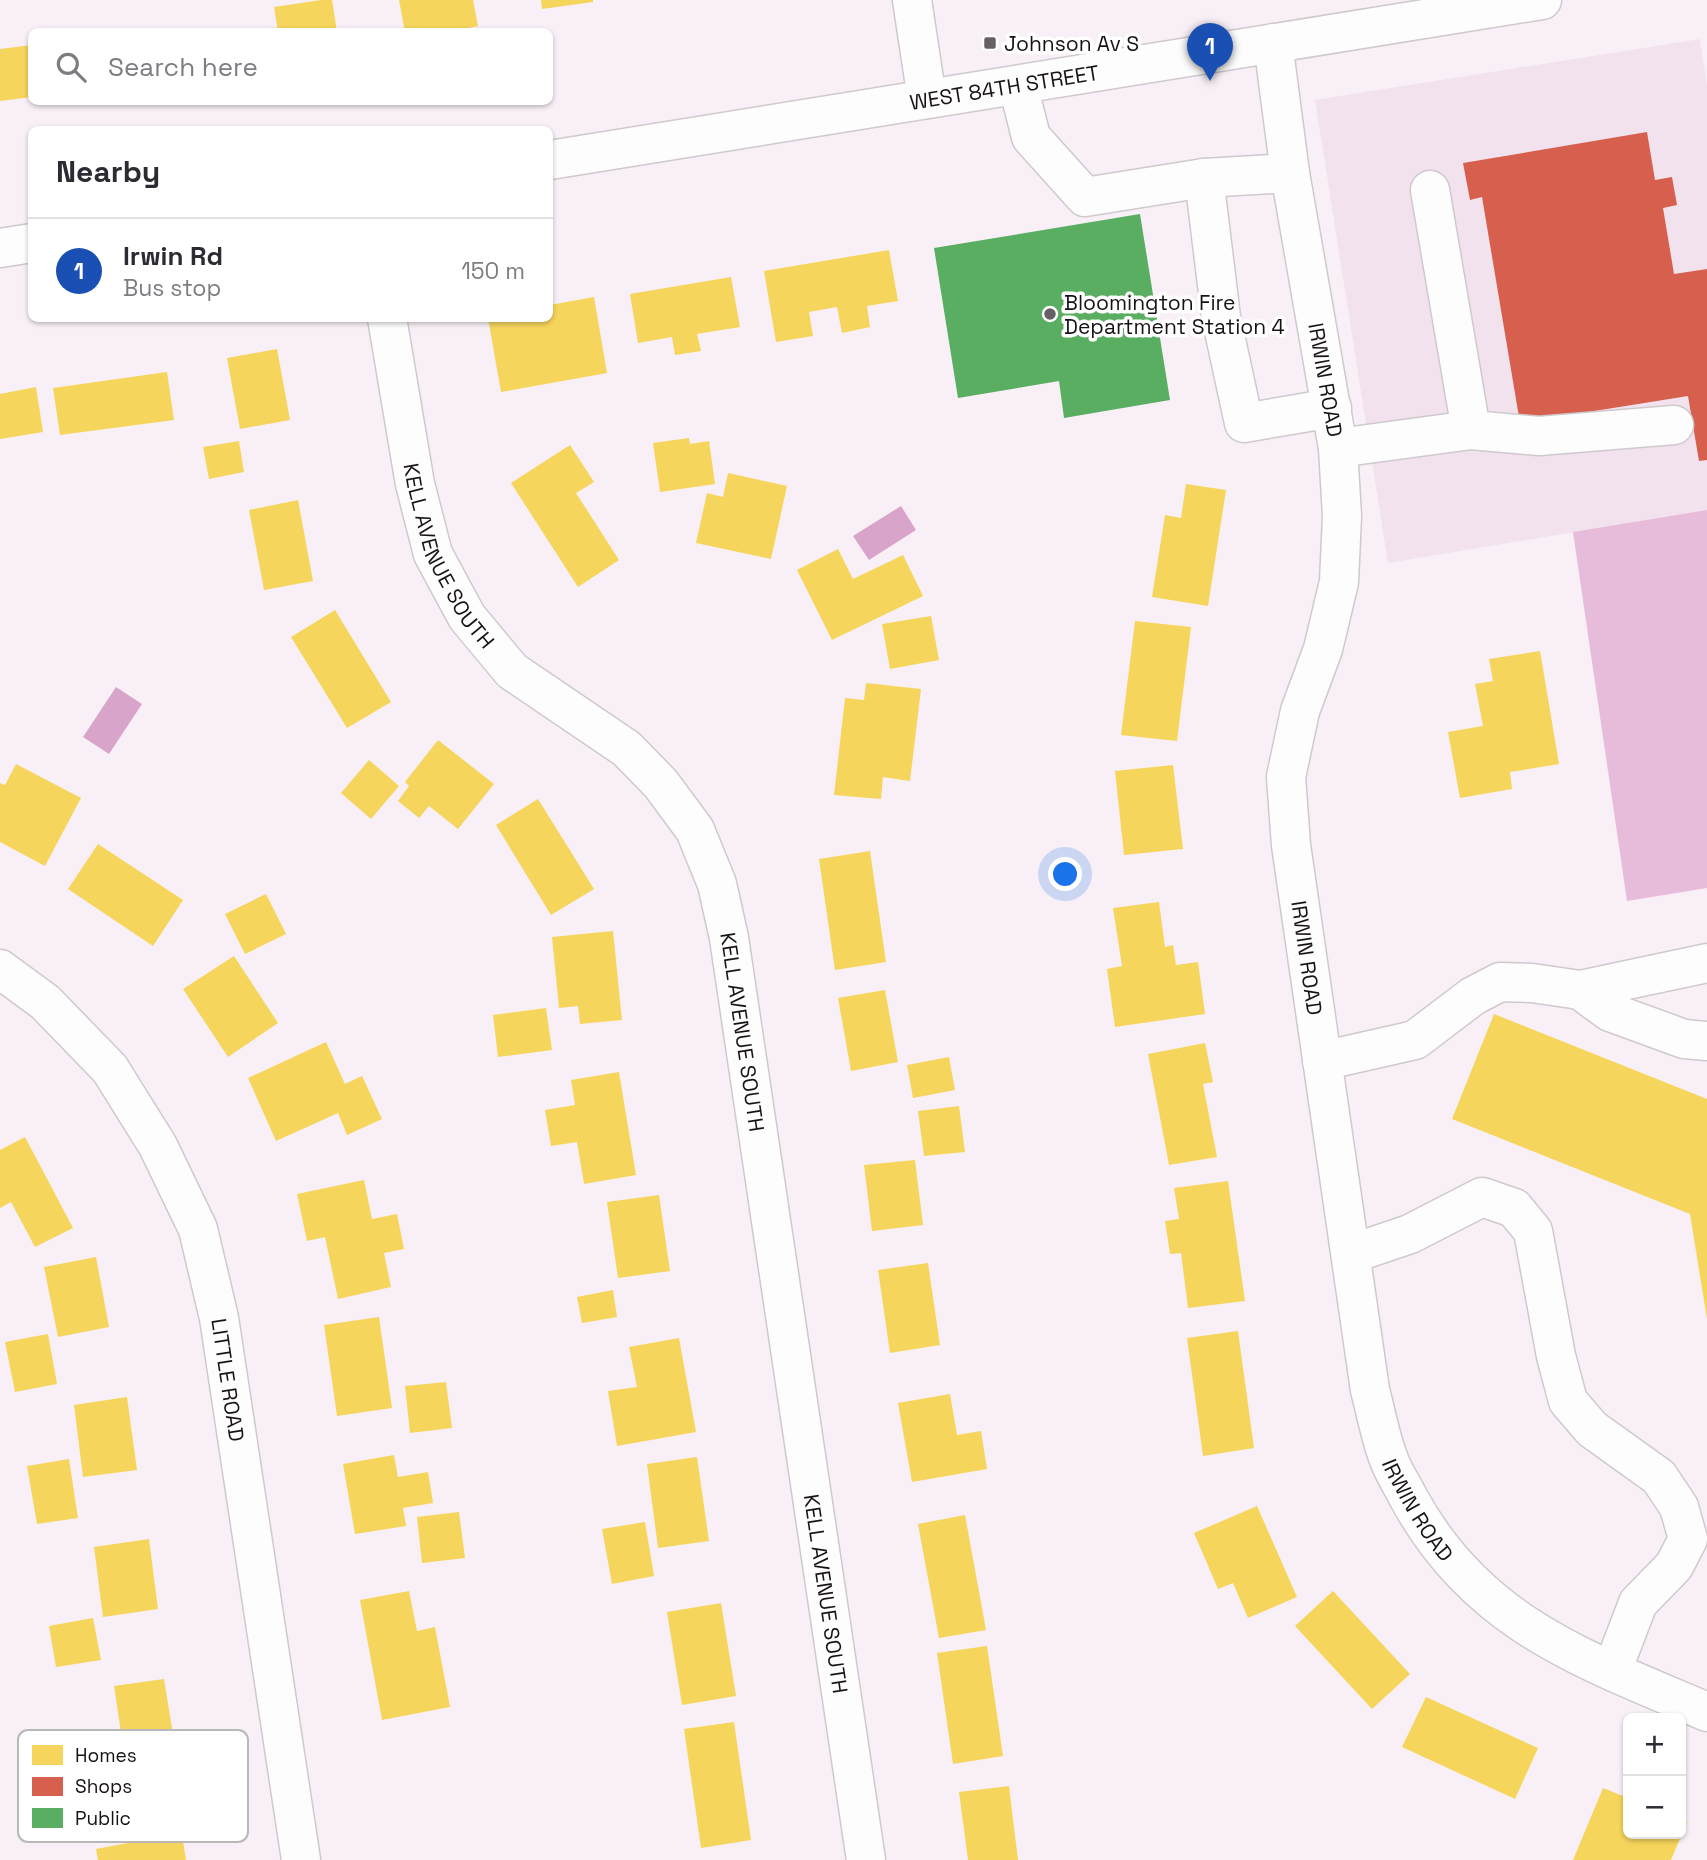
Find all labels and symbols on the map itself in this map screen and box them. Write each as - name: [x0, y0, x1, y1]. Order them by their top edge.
- pin: 1: [1187, 23, 1233, 81]
- place label: Johnson Av S: [1004, 30, 1139, 57]
- marker: Johnson Av S: [982, 35, 998, 51]
- street label: WEST 84TH STREET: [908, 58, 1101, 115]
- place label: Bloomington Fire Department Station 4: [1064, 289, 1285, 340]
- marker: Bloomington Fire Department Station 4: [1042, 306, 1058, 322]
- street label: IRWIN ROAD: [1303, 321, 1349, 439]
- street label: KELL AVENUE SOUTH: [398, 461, 501, 654]
- your location: [1048, 857, 1082, 891]
- street label: IRWIN ROAD: [1286, 899, 1329, 1017]
- street label: KELL AVENUE SOUTH: [715, 930, 771, 1133]
- street label: LITTLE ROAD: [206, 1316, 251, 1443]
- street label: IRWIN ROAD: [1376, 1455, 1460, 1567]
- street label: KELL AVENUE SOUTH: [798, 1492, 855, 1695]
- legend: [18, 1730, 248, 1842]
- text: Homes: [75, 1743, 137, 1768]
- text: Shops: [75, 1774, 132, 1799]
- text: Public: [75, 1806, 131, 1831]

